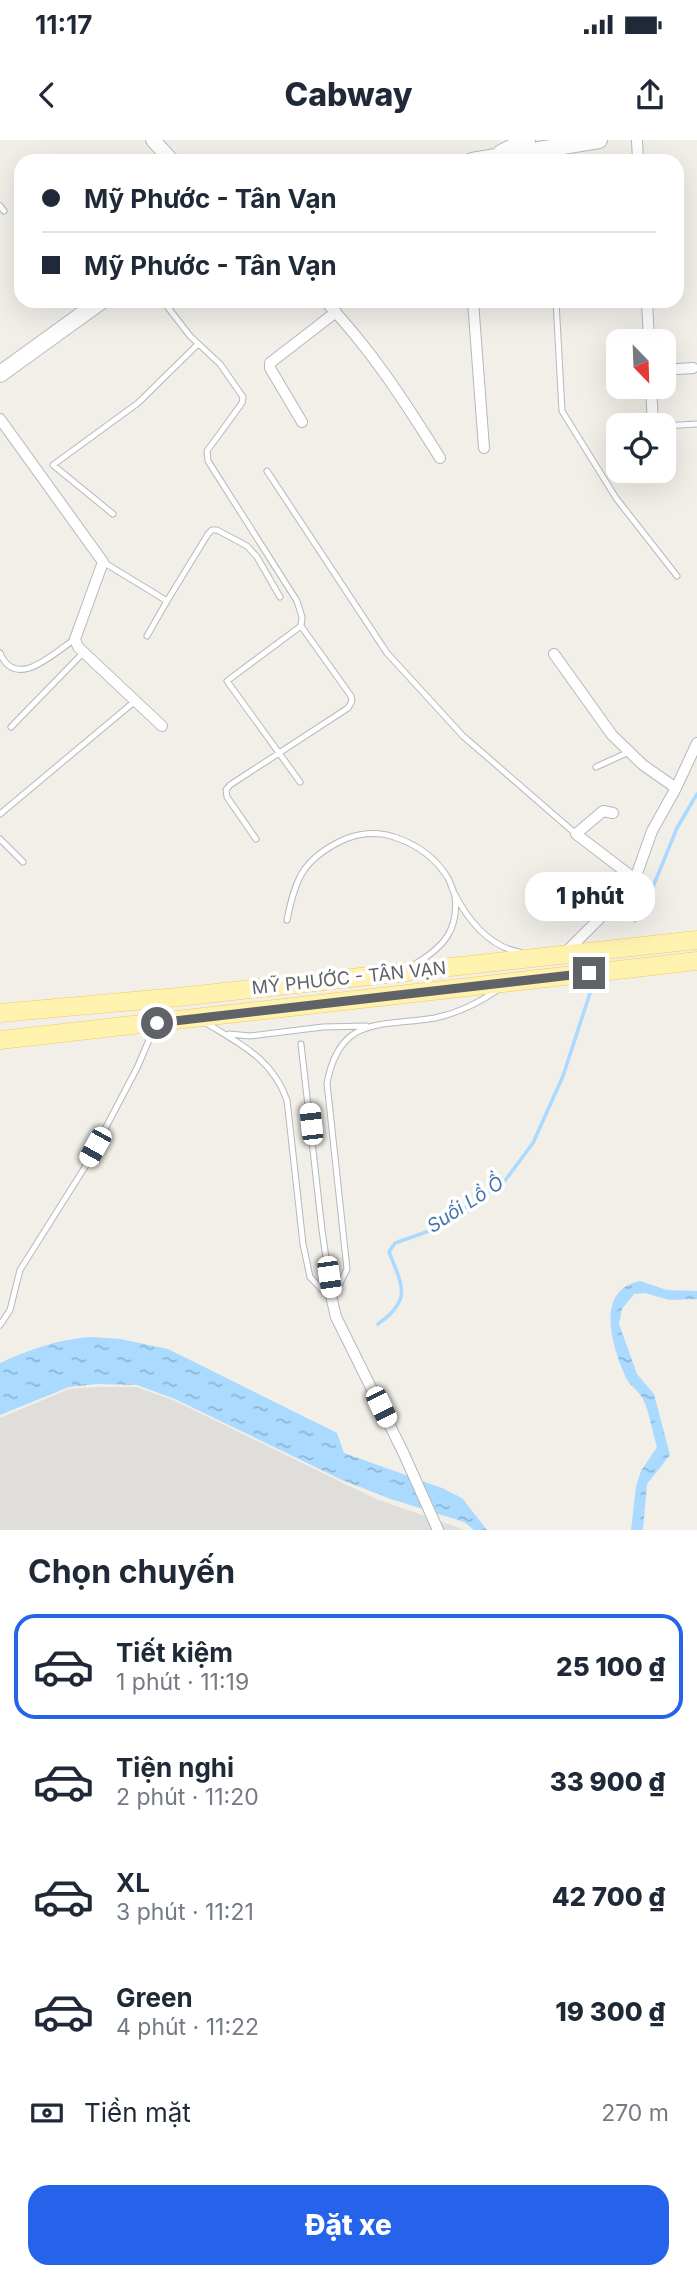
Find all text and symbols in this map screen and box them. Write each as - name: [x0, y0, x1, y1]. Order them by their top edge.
- text: 11:17: [35, 9, 92, 40]
- text: Cabway: [284, 75, 413, 114]
- icon: back: [28, 76, 66, 114]
- icon: share: [631, 76, 669, 114]
- text: Mỹ Phước - Tân Vạn: [84, 183, 337, 214]
- text: Mỹ Phước - Tân Vạn: [84, 250, 337, 281]
- north arrow: [606, 329, 676, 399]
- map controls: [606, 329, 676, 483]
- button: locate: [606, 413, 676, 483]
- callout: 1 phút: [524, 872, 654, 920]
- text: 1 phút: [556, 882, 624, 910]
- street label: MỸ PHƯỚC - TÂN VẠN: [251, 956, 447, 998]
- route end: [573, 957, 605, 989]
- route start: [141, 1007, 173, 1039]
- car: [299, 1102, 324, 1146]
- car: [76, 1124, 115, 1170]
- water label: Suối Lồ Ồ: [421, 1169, 508, 1238]
- car: [316, 1255, 343, 1299]
- car: [363, 1384, 400, 1430]
- text: Chọn chuyến: [28, 1552, 235, 1591]
- icon: car: [32, 1635, 95, 1698]
- text: Tiết kiệm: [116, 1637, 233, 1668]
- text: 25 100 ₫: [556, 1651, 665, 1682]
- text: 1 phút · 11:19: [116, 1668, 249, 1696]
- icon: car: [32, 1750, 95, 1813]
- text: Tiện nghi: [116, 1752, 234, 1783]
- text: 33 900 ₫: [550, 1766, 665, 1797]
- text: 2 phút · 11:20: [116, 1783, 259, 1811]
- icon: car: [32, 1865, 95, 1928]
- text: XL: [116, 1867, 150, 1898]
- text: 42 700 ₫: [552, 1881, 665, 1912]
- text: 3 phút · 11:21: [116, 1898, 254, 1926]
- icon: car: [32, 1980, 95, 2043]
- text: Green: [116, 1982, 193, 2013]
- text: 19 300 ₫: [555, 1996, 665, 2027]
- text: 4 phút · 11:22: [116, 2013, 259, 2041]
- icon: cash: [28, 2094, 66, 2132]
- text: Tiền mặt: [84, 2097, 191, 2128]
- text: 270 m: [601, 2099, 669, 2127]
- button: Đặt xe: [28, 2185, 669, 2265]

